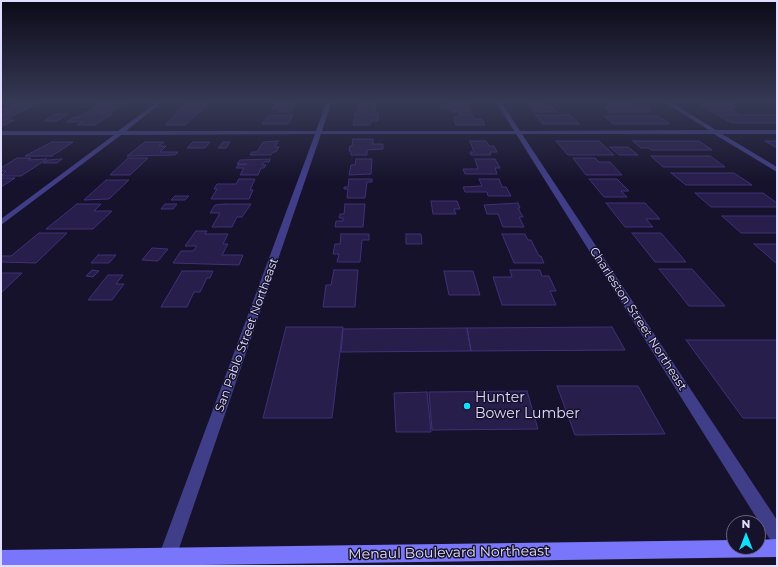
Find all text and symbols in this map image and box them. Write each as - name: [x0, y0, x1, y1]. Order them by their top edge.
- street label: Charleston Street Northeast: [586, 245, 690, 393]
- street label: San Pablo Street Northeast: [212, 256, 282, 414]
- place label: Hunter Bower Lumber: [475, 390, 580, 422]
- marker: Hunter Bower Lumber: [462, 401, 472, 411]
- north arrow: [726, 515, 766, 555]
- text: N: [742, 517, 750, 531]
- street label: Menaul Boulevard Northeast: [348, 543, 550, 563]

